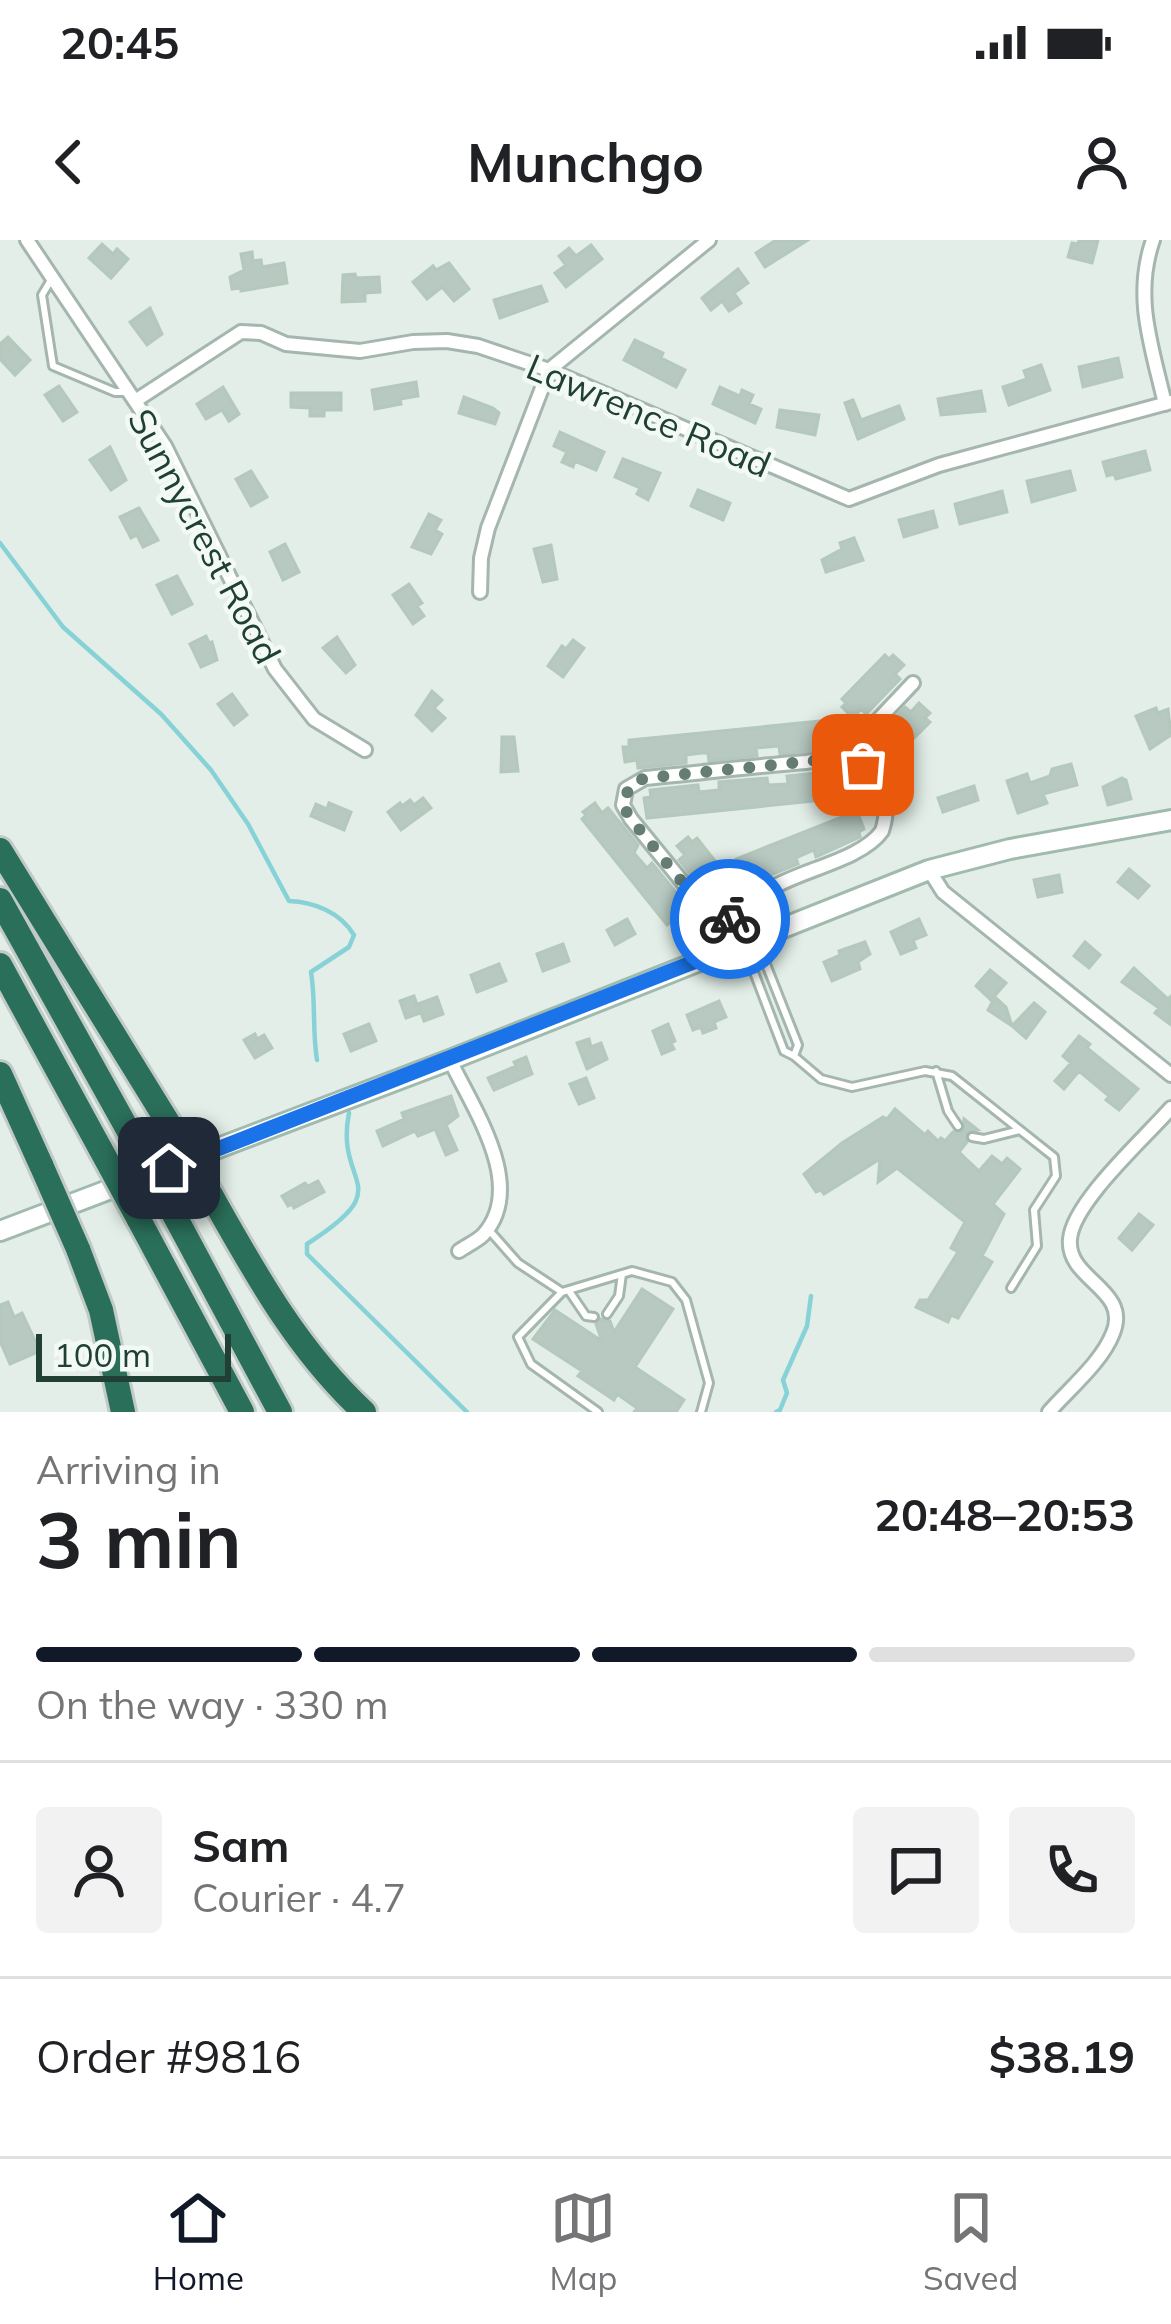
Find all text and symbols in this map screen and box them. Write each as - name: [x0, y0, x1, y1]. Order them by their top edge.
- text: 20:45: [60, 14, 179, 70]
- text: Munchgo: [467, 128, 704, 196]
- icon: back: [36, 129, 102, 195]
- icon: person: [1069, 129, 1135, 195]
- street label: Lawrence Road: [520, 343, 778, 487]
- street label: Sunnycrest Road: [119, 401, 291, 671]
- pin: [812, 714, 914, 816]
- icon: bag: [830, 732, 896, 798]
- courier: [670, 859, 790, 979]
- icon: bike: [697, 886, 763, 952]
- pin: [118, 1117, 220, 1219]
- icon: home: [136, 1135, 202, 1201]
- scale bar: [36, 1328, 231, 1381]
- text: 100 m: [54, 1334, 151, 1375]
- text: Arriving in: [36, 1445, 221, 1494]
- text: 20:48–20:53: [874, 1486, 1135, 1542]
- text: 3 min: [36, 1490, 242, 1588]
- text: On the way · 330 m: [36, 1680, 388, 1729]
- button: person: [36, 1807, 162, 1933]
- button: chat: [853, 1807, 979, 1933]
- button: phone: [1009, 1807, 1135, 1933]
- text: Sam: [192, 1817, 289, 1873]
- text: Courier · 4.7: [192, 1873, 406, 1922]
- text: Order #9816: [36, 2028, 301, 2084]
- text: $38.19: [989, 2028, 1135, 2084]
- tab: Home: [153, 2185, 244, 2298]
- tab: Map: [549, 2185, 617, 2298]
- tab: Saved: [923, 2185, 1018, 2298]

